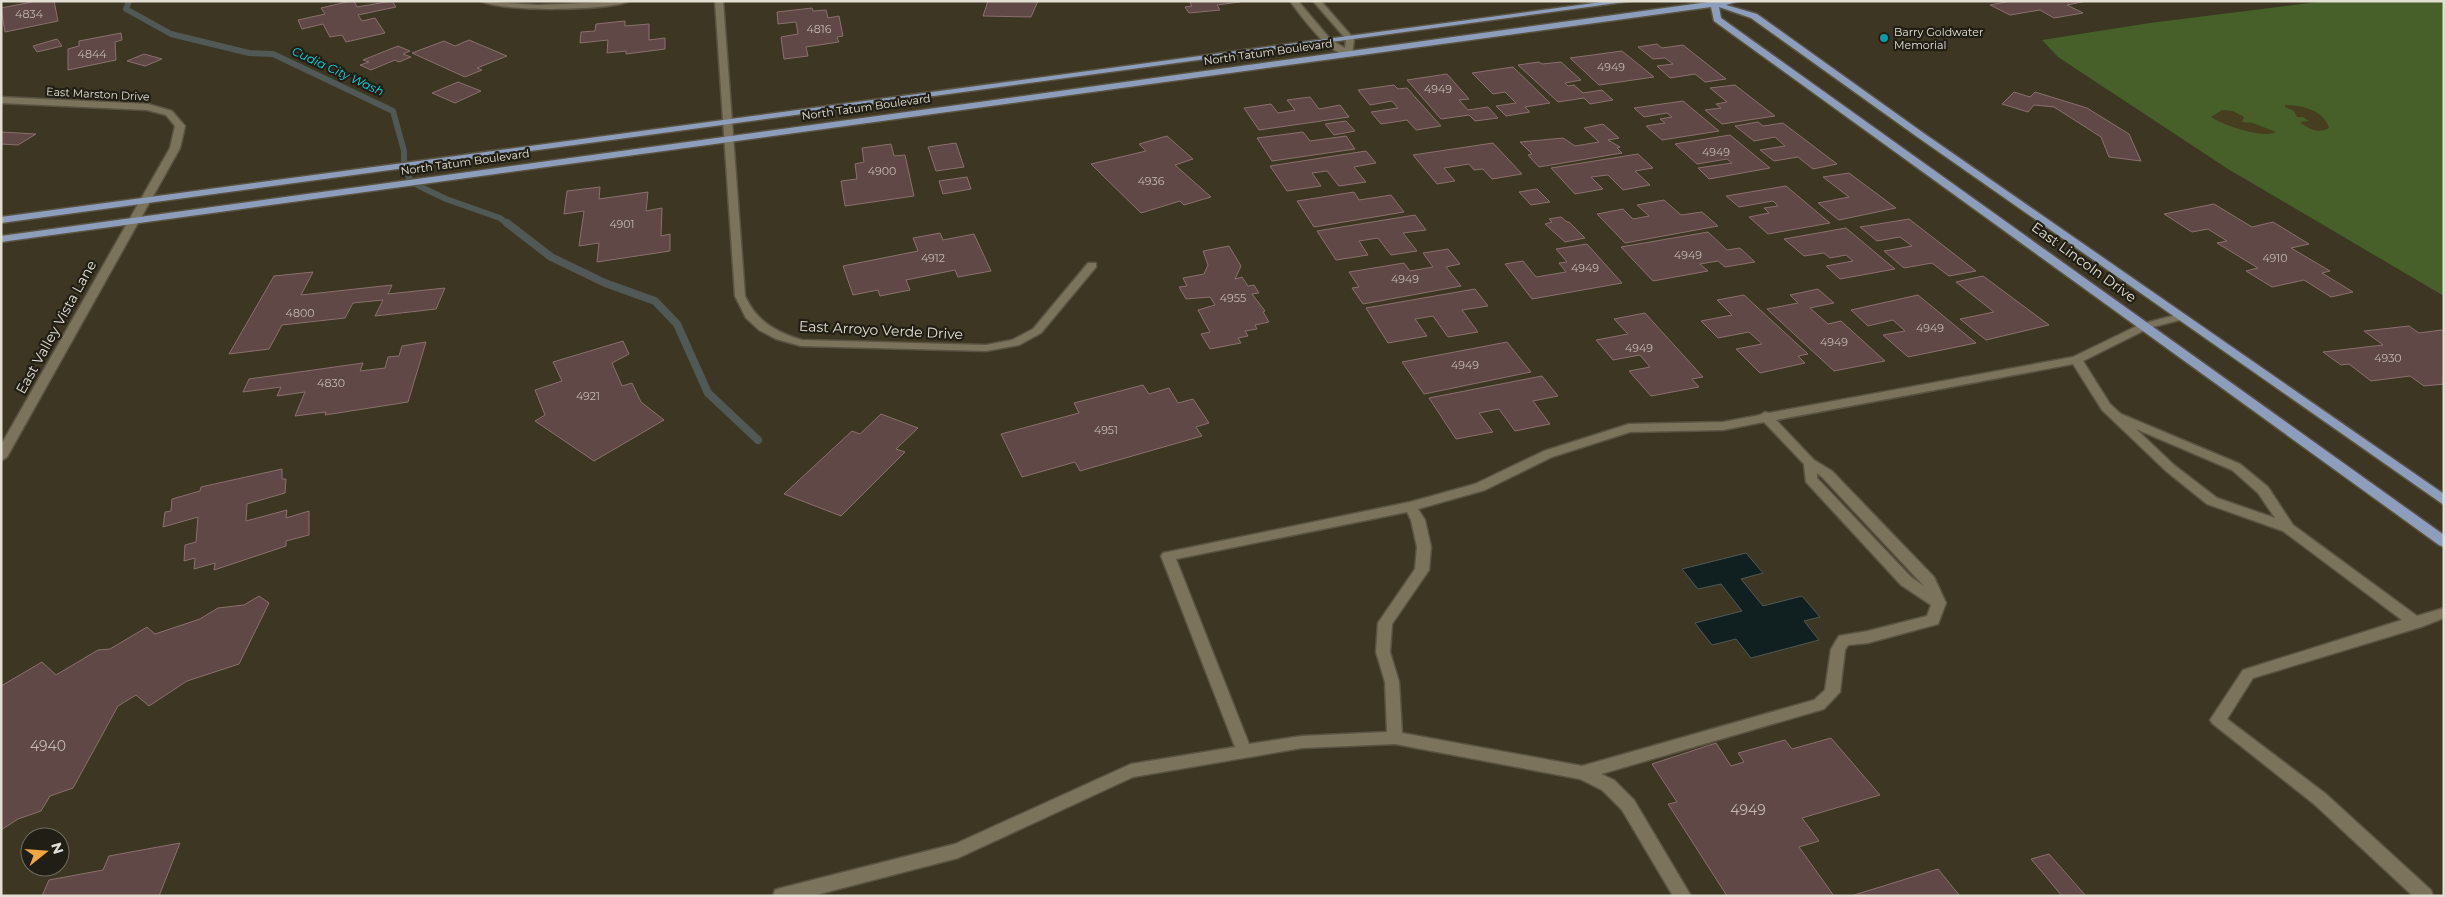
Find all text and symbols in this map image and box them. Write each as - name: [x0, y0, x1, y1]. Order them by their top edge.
- house number: 4834: [15, 7, 44, 21]
- house number: 4816: [806, 22, 832, 36]
- place label: Barry Goldwater Memorial: [1894, 25, 1983, 52]
- marker: Barry Goldwater Memorial: [1878, 32, 1890, 44]
- street label: North Tatum Boulevard: [1203, 36, 1333, 68]
- water label: Cudia City Wash: [290, 43, 386, 99]
- house number: 4844: [78, 47, 107, 61]
- house number: 4949: [1597, 60, 1625, 74]
- house number: 4949: [1424, 82, 1452, 96]
- street label: East Marston Drive: [46, 84, 150, 104]
- street label: North Tatum Boulevard: [801, 91, 931, 123]
- house number: 4949: [1702, 145, 1730, 159]
- street label: North Tatum Boulevard: [400, 146, 530, 178]
- house number: 4900: [868, 164, 896, 178]
- house number: 4936: [1138, 174, 1165, 188]
- house number: 4901: [609, 217, 635, 231]
- street label: East Lincoln Drive: [2028, 218, 2140, 306]
- house number: 4949: [1674, 248, 1702, 262]
- house number: 4912: [921, 251, 945, 265]
- house number: 4910: [2262, 251, 2288, 265]
- street label: East Valley Vista Lane: [12, 257, 100, 397]
- house number: 4949: [1571, 261, 1599, 275]
- house number: 4949: [1391, 272, 1419, 286]
- house number: 4955: [1220, 291, 1246, 305]
- house number: 4800: [286, 306, 314, 320]
- street label: East Arroyo Verde Drive: [799, 317, 963, 343]
- house number: 4949: [1916, 321, 1944, 335]
- house number: 4949: [1820, 335, 1848, 349]
- house number: 4949: [1625, 341, 1653, 355]
- house number: 4930: [2374, 351, 2402, 365]
- house number: 4949: [1451, 358, 1479, 372]
- house number: 4830: [317, 376, 345, 390]
- house number: 4921: [576, 389, 600, 403]
- house number: 4951: [1094, 423, 1118, 437]
- house number: 4940: [30, 737, 66, 755]
- house number: 4949: [1730, 801, 1766, 819]
- north arrow: [20, 827, 70, 877]
- text: N: [47, 840, 68, 856]

